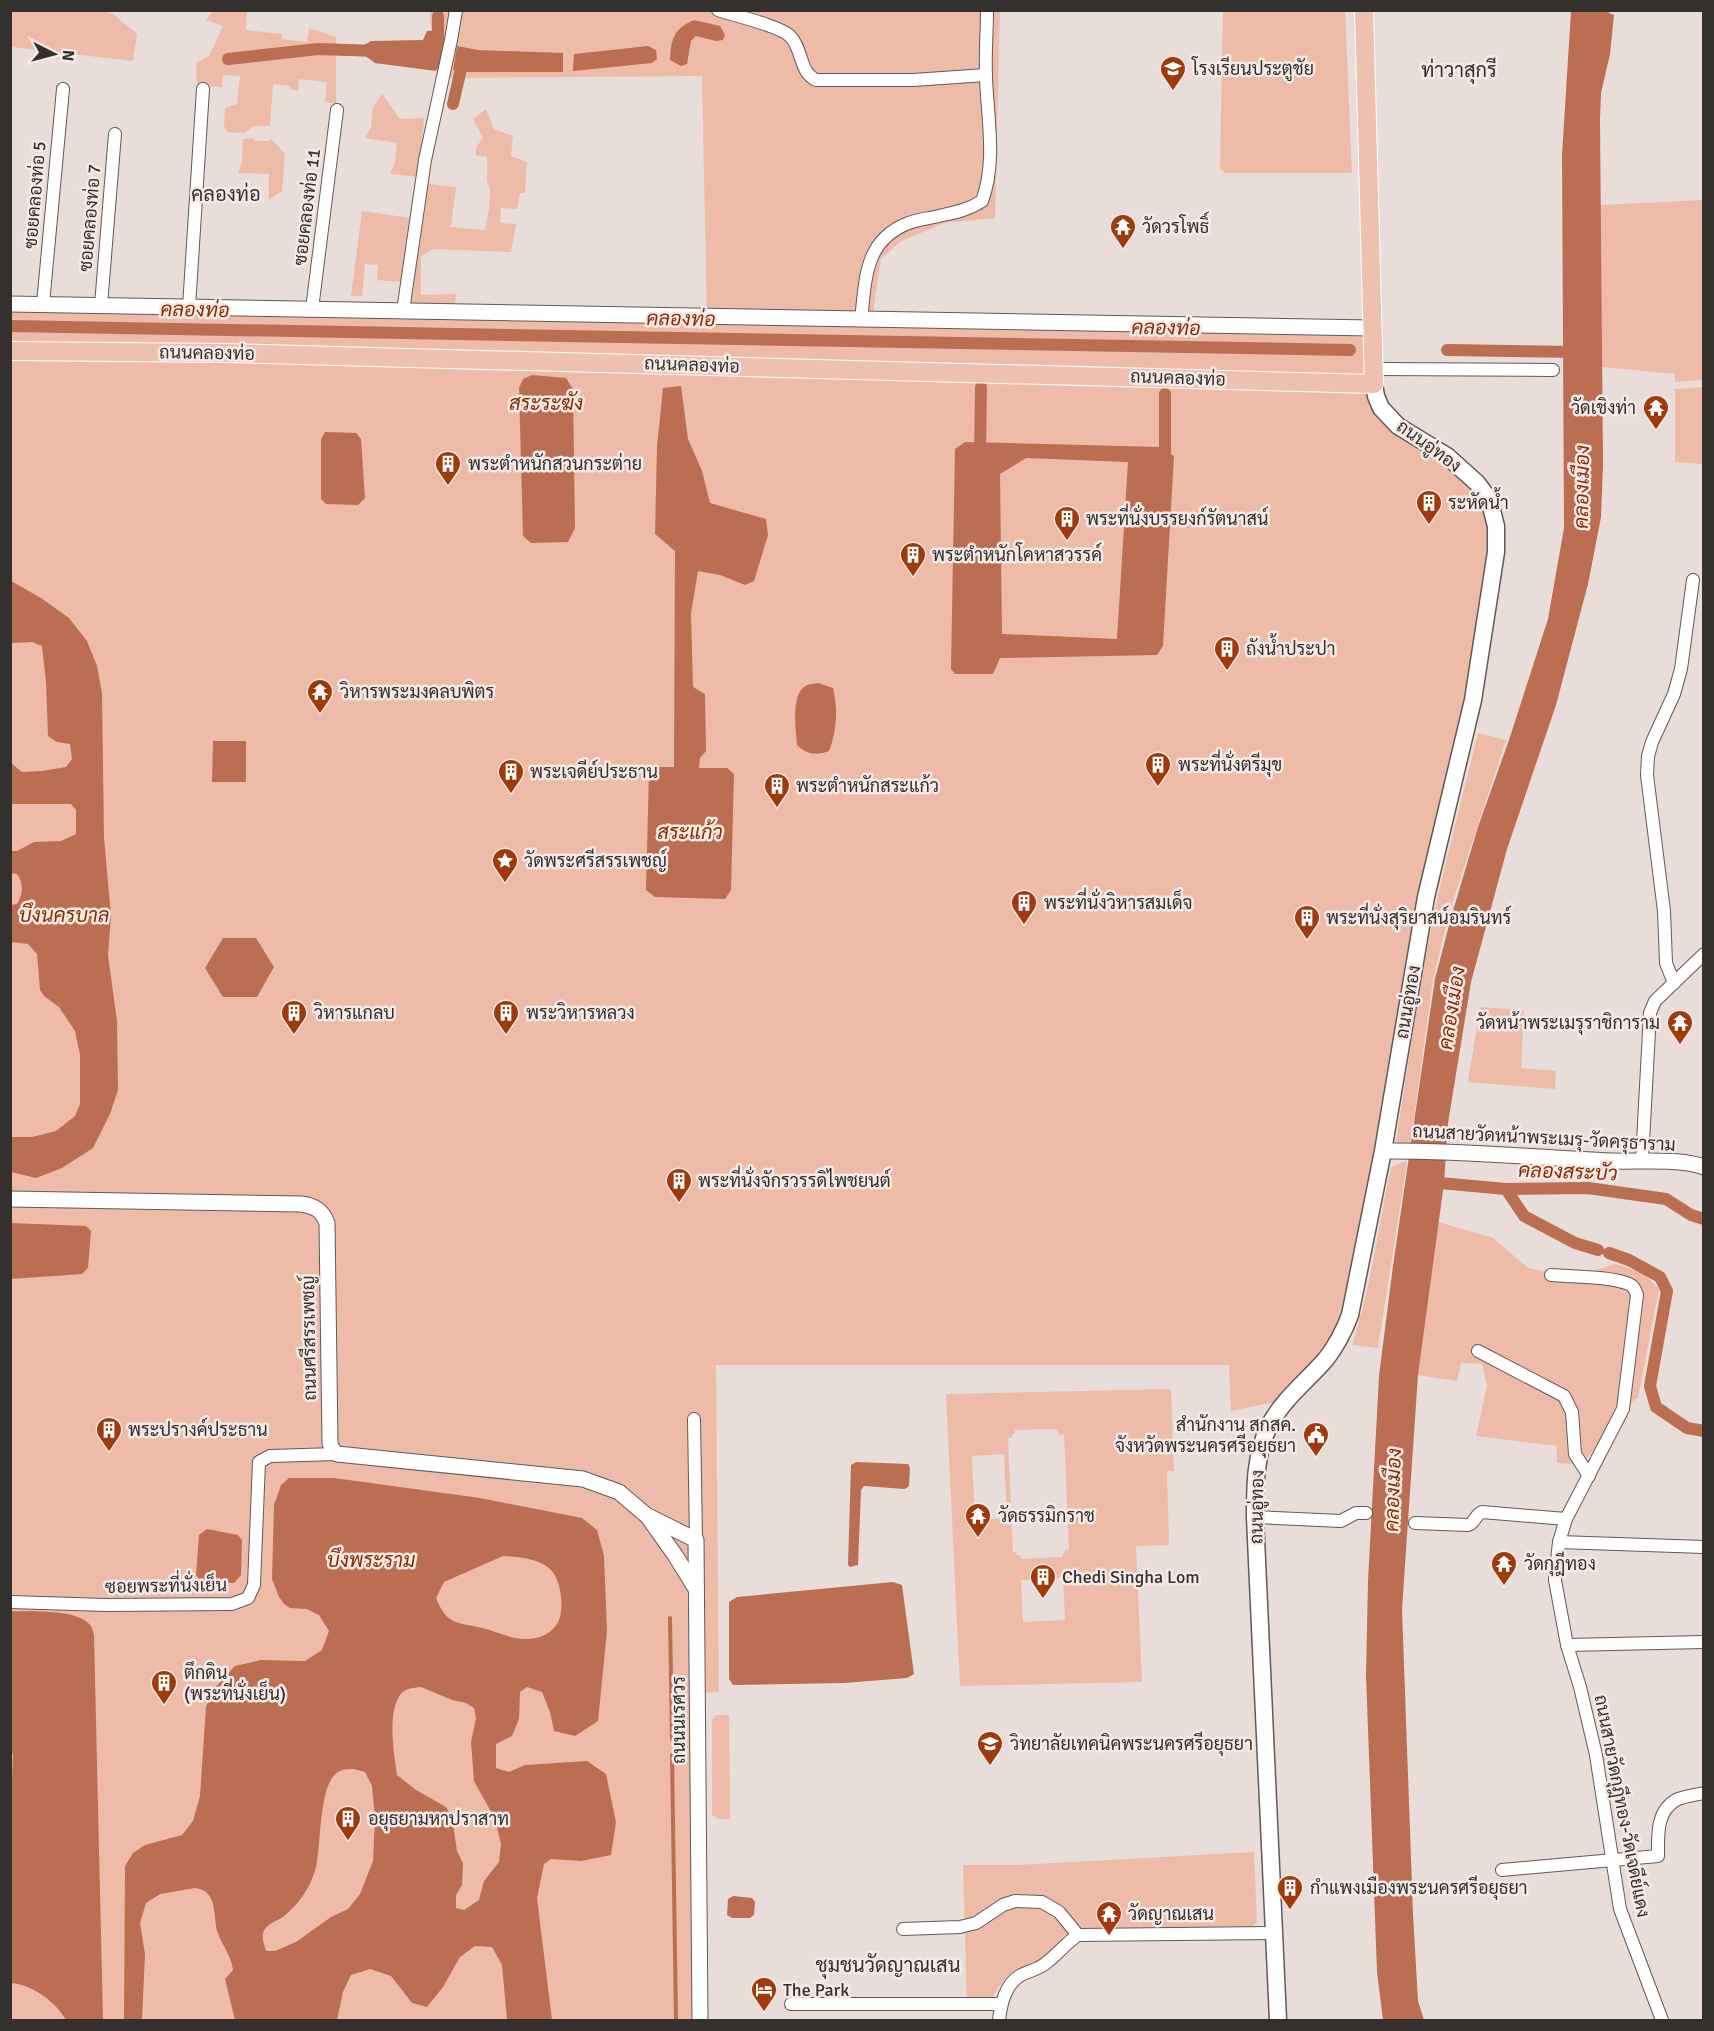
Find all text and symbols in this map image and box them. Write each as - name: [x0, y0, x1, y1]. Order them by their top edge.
- north arrow: [24, 24, 84, 84]
- text: N: [57, 49, 78, 62]
- school or university icon: โรงเรียนประตูชัย: [1158, 54, 1188, 92]
- place label: โรงเรียนประตูชัย: [1191, 56, 1314, 82]
- district label: ท่าวาสุกรี: [1421, 57, 1497, 84]
- street label: ซอยคลองท่อ 5: [18, 140, 51, 250]
- street label: ซอยคลองท่อ 11: [288, 147, 325, 267]
- street label: ซอยคลองท่อ 7: [73, 163, 106, 273]
- district label: คลองท่อ: [191, 182, 261, 207]
- place label: วัดวรโพธิ์: [1142, 211, 1210, 238]
- temple icon: วัดวรโพธิ์: [1108, 212, 1138, 250]
- water label: คลองท่อ: [160, 297, 230, 323]
- water label: คลองท่อ: [646, 306, 716, 332]
- water label: คลองท่อ: [1131, 315, 1201, 341]
- street label: ถนนคลองท่อ: [159, 340, 255, 365]
- street label: ถนนคลองท่อ: [644, 351, 740, 378]
- street label: ถนนคลองท่อ: [1130, 364, 1226, 391]
- water label: สระระฆัง: [509, 391, 583, 416]
- temple icon: วัดเชิงท่า: [1641, 393, 1671, 431]
- place label: วัดเชิงท่า: [1571, 396, 1636, 419]
- street label: ถนนอู่ทอง: [1391, 414, 1466, 478]
- water label: คลองเมือง: [1568, 445, 1595, 529]
- building icon: พระตำหนักสวนกระต่าย: [433, 449, 463, 487]
- place label: พระตำหนักสวนกระต่าย: [468, 452, 642, 475]
- place label: ระหัดน้ำ: [1448, 487, 1509, 514]
- building icon: ระหัดน้ำ: [1414, 488, 1444, 526]
- place label: พระที่นั่งบรรยงก์รัตนาสน์: [1086, 503, 1268, 530]
- building icon: พระที่นั่งบรรยงก์รัตนาสน์: [1052, 504, 1082, 542]
- building icon: พระตำหนักโคหาสวรรค์: [898, 540, 928, 578]
- place label: พระตำหนักโคหาสวรรค์: [932, 542, 1102, 566]
- place label: ถังน้ำประปา: [1246, 633, 1335, 660]
- building icon: ถังน้ำประปา: [1212, 634, 1242, 672]
- temple icon: วิหารพระมงคลบพิตร: [305, 677, 335, 715]
- place label: วิหารพระมงคลบพิตร: [339, 681, 494, 703]
- place label: พระที่นั่งตรีมุข: [1178, 749, 1282, 777]
- building icon: พระที่นั่งตรีมุข: [1143, 750, 1173, 788]
- building icon: พระเจดีย์ประธาน: [496, 757, 526, 795]
- place label: พระเจดีย์ประธาน: [530, 759, 658, 783]
- building icon: พระตำหนักสระแก้ว: [762, 771, 792, 809]
- place label: พระตำหนักสระแก้ว: [796, 774, 939, 797]
- water label: สระแก้ว: [657, 819, 723, 845]
- place icon: วัดพระศรีสรรเพชญ์: [490, 846, 520, 884]
- place label: วัดพระศรีสรรเพชญ์: [524, 848, 667, 872]
- place label: พระที่นั่งวิหารสมเด็จ: [1044, 887, 1193, 914]
- building icon: พระที่นั่งวิหารสมเด็จ: [1009, 888, 1039, 926]
- water label: บึงนครบาล: [19, 902, 109, 928]
- place label: พระที่นั่งสุริยาสน์อมรินทร์: [1326, 902, 1511, 930]
- building icon: พระที่นั่งสุริยาสน์อมรินทร์: [1292, 903, 1322, 941]
- street label: ถนนอู่ทอง: [1390, 963, 1427, 1041]
- water label: คลองเมือง: [1432, 965, 1471, 1051]
- building icon: วิหารแกลบ: [279, 998, 309, 1036]
- building icon: พระวิหารหลวง: [491, 998, 521, 1036]
- place label: วิหารแกลบ: [313, 1002, 395, 1024]
- place label: พระวิหารหลวง: [526, 1002, 635, 1024]
- temple icon: วัดหน้าพระเมรุราชิการาม: [1665, 1008, 1695, 1046]
- place label: วัดหน้าพระเมรุราชิการาม: [1476, 1011, 1660, 1035]
- street label: ถนนสายวัดหน้าพระเมรุ-วัดครุธาราม: [1412, 1119, 1676, 1157]
- water label: คลองสระบัว: [1518, 1158, 1618, 1186]
- place label: พระที่นั่งจักรวรรดิไพชยนต์: [698, 1165, 891, 1192]
- building icon: พระที่นั่งจักรวรรดิไพชยนต์: [664, 1166, 694, 1204]
- street label: ถนนศรีสรรเพชญ์: [295, 1275, 321, 1401]
- place label: สำนักงาน สกสค. จังหวัดพระนครศรีอยุธยา: [1115, 1414, 1296, 1458]
- building icon: พระปรางค์ประธาน: [94, 1415, 124, 1453]
- place label: พระปรางค์ประธาน: [128, 1417, 268, 1441]
- public building icon: สำนักงาน สกสค. จังหวัดพระนครศรีอยุธยา: [1301, 1420, 1331, 1458]
- water label: คลองเมือง: [1378, 1448, 1407, 1532]
- street label: ถนนอู่ทอง: [1244, 1470, 1271, 1544]
- temple icon: วัดธรรมิกราช: [963, 1501, 993, 1539]
- place label: วัดธรรมิกราช: [998, 1505, 1095, 1527]
- water label: บึงพระราม: [327, 1547, 415, 1573]
- temple icon: วัดกุฎีทอง: [1489, 1549, 1519, 1587]
- place label: วัดกุฎีทอง: [1524, 1551, 1596, 1576]
- building icon: Chedi Singha Lom: [1028, 1562, 1058, 1600]
- place label: Chedi Singha Lom: [1062, 1566, 1200, 1588]
- street label: ซอยพระที่นั่งเย็น: [105, 1569, 227, 1598]
- place label: ตึกดิน (พระที่นั่งเย็น): [184, 1661, 286, 1705]
- building icon: ตึกดิน (พระที่นั่งเย็น): [149, 1668, 179, 1706]
- street label: ถนนนเรศวร: [668, 1676, 690, 1764]
- street label: ถนนสายวัดกุฎีทอง-วัดเจดีย์แดง: [1589, 1692, 1656, 1920]
- school or university icon: วิทยาลัยเทคนิคพระนครศรีอยุธยา: [975, 1729, 1005, 1767]
- place label: วิทยาลัยเทคนิคพระนครศรีอยุธยา: [1009, 1731, 1253, 1756]
- building icon: อยุธยามหาปราสาท: [333, 1804, 363, 1842]
- place label: อยุธยามหาปราสาท: [368, 1808, 509, 1831]
- building icon: กำแพงเมืองพระนครศรีอยุธยา: [1275, 1873, 1305, 1911]
- place label: กำแพงเมืองพระนครศรีอยุธยา: [1310, 1875, 1528, 1900]
- temple icon: วัดญาณเสน: [1094, 1899, 1124, 1937]
- place label: วัดญาณเสน: [1128, 1903, 1214, 1925]
- district label: ชุมชนวัดญาณเสน: [816, 1953, 960, 1979]
- hotel icon: The Park: [749, 1975, 779, 2013]
- place label: The Park: [783, 1979, 849, 2001]

